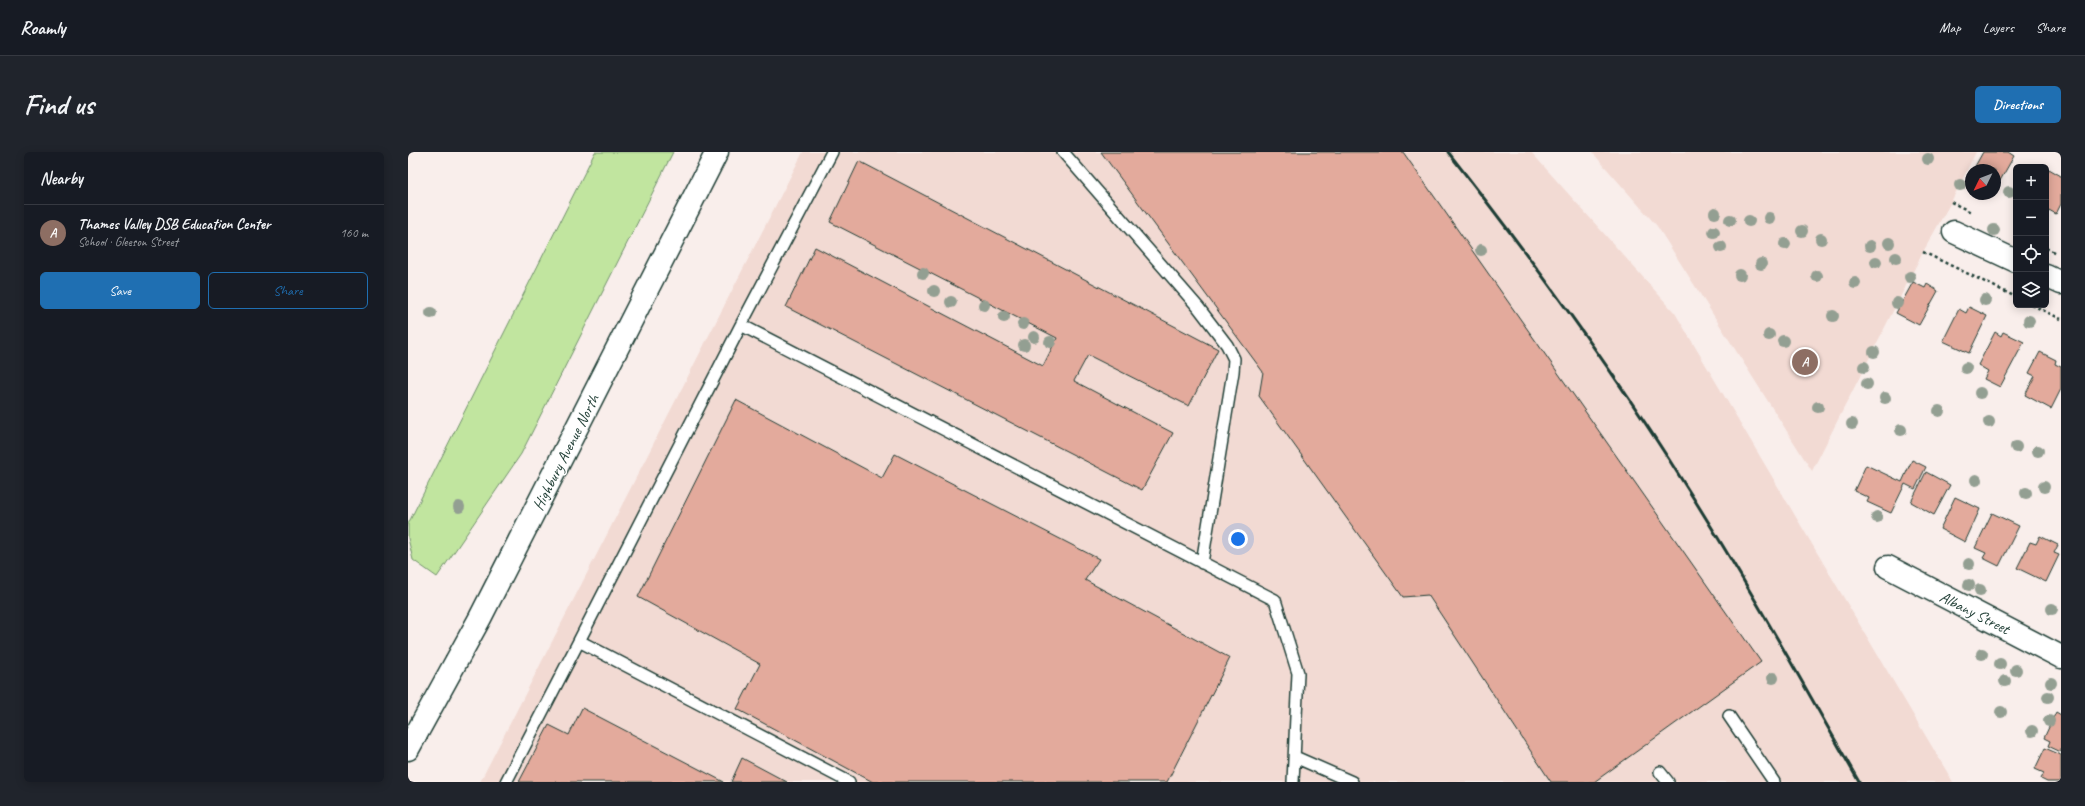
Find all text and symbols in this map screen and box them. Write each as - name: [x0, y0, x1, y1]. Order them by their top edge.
- text: Roamly: [20, 16, 66, 40]
- text: Map: [1939, 19, 1961, 36]
- text: Layers: [1983, 19, 2014, 36]
- text: Share: [2036, 19, 2065, 36]
- button: Directions: [1975, 86, 2061, 123]
- text: Find us: [24, 87, 94, 122]
- north arrow: [1965, 164, 2001, 200]
- map controls: [2013, 164, 2049, 308]
- button: +: [2013, 164, 2049, 200]
- text: Nearby: [40, 168, 83, 189]
- button: −: [2013, 200, 2049, 236]
- text: Thames Valley DSB Education Center: [78, 215, 271, 234]
- text: A: [50, 225, 56, 241]
- text: 160 m: [340, 225, 368, 241]
- text: School · Gleeson Street: [78, 234, 178, 250]
- button: locate: [2013, 236, 2049, 272]
- button: Save: [40, 272, 200, 309]
- button: Share: [208, 272, 368, 309]
- button: layers: [2013, 272, 2049, 308]
- pin: A: [1792, 347, 1818, 377]
- street label: Highbury Avenue North: [528, 390, 604, 514]
- your location: [1228, 529, 1248, 549]
- street label: Albany Street: [1936, 587, 2014, 640]

